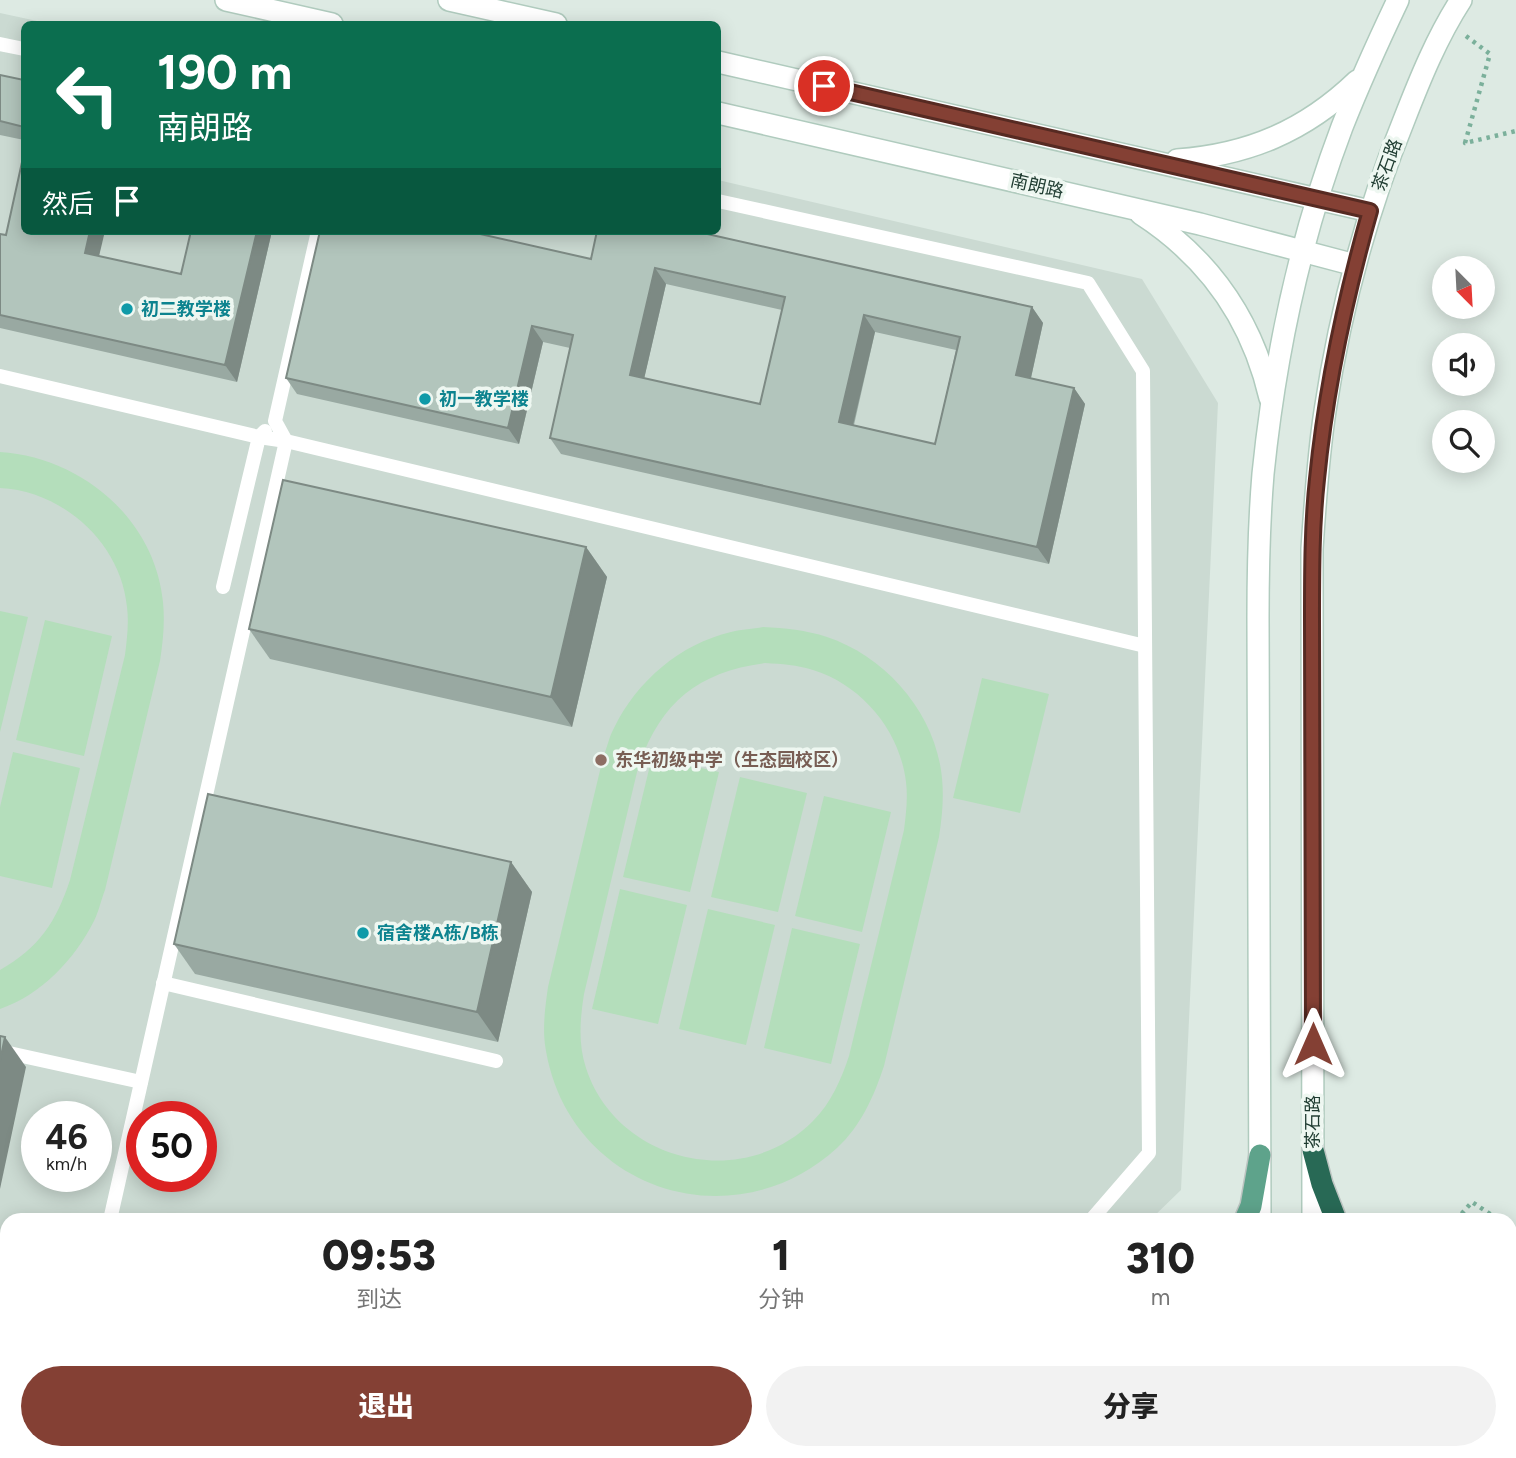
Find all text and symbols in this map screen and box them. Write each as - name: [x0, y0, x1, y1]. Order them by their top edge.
- text: 190 m: [157, 42, 292, 101]
- icon: left: [42, 49, 133, 140]
- pin: [794, 56, 854, 116]
- icon: arrive: [805, 67, 843, 105]
- text: 南朗路: [157, 109, 253, 147]
- street label: 茶石路: [1367, 136, 1407, 194]
- street label: 南朗路: [1008, 169, 1066, 203]
- icon: arrive: [108, 182, 146, 220]
- text: 然后: [42, 188, 94, 220]
- north arrow: [1432, 256, 1494, 318]
- map controls: [1432, 256, 1495, 473]
- place label: 初二教学楼: [141, 298, 231, 320]
- marker: 初二教学楼: [119, 301, 135, 317]
- button: sound: [1432, 333, 1495, 396]
- place label: 初一教学楼: [439, 388, 529, 410]
- marker: 初一教学楼: [417, 391, 433, 407]
- button: search: [1432, 410, 1495, 473]
- place label: 东华初级中学（生态园校区）: [615, 749, 849, 771]
- marker: 东华初级中学（生态园校区）: [593, 752, 609, 768]
- place label: 宿舍楼A栋/B栋: [377, 922, 499, 944]
- marker: 宿舍楼A栋/B栋: [355, 925, 371, 941]
- position arrow: [1276, 1007, 1350, 1081]
- street label: 茶石路: [1302, 1095, 1324, 1149]
- speed limit sign: 50: [126, 1101, 217, 1192]
- text: 46: [45, 1116, 88, 1158]
- text: km/h: [46, 1153, 87, 1175]
- text: 09:53: [322, 1230, 436, 1281]
- text: 1: [772, 1230, 790, 1281]
- text: 310: [1126, 1233, 1195, 1284]
- text: m: [1151, 1283, 1170, 1311]
- text: 到达: [356, 1285, 402, 1313]
- text: 分钟: [758, 1285, 804, 1313]
- button: 退出: [21, 1366, 752, 1446]
- button: 分享: [766, 1366, 1496, 1446]

